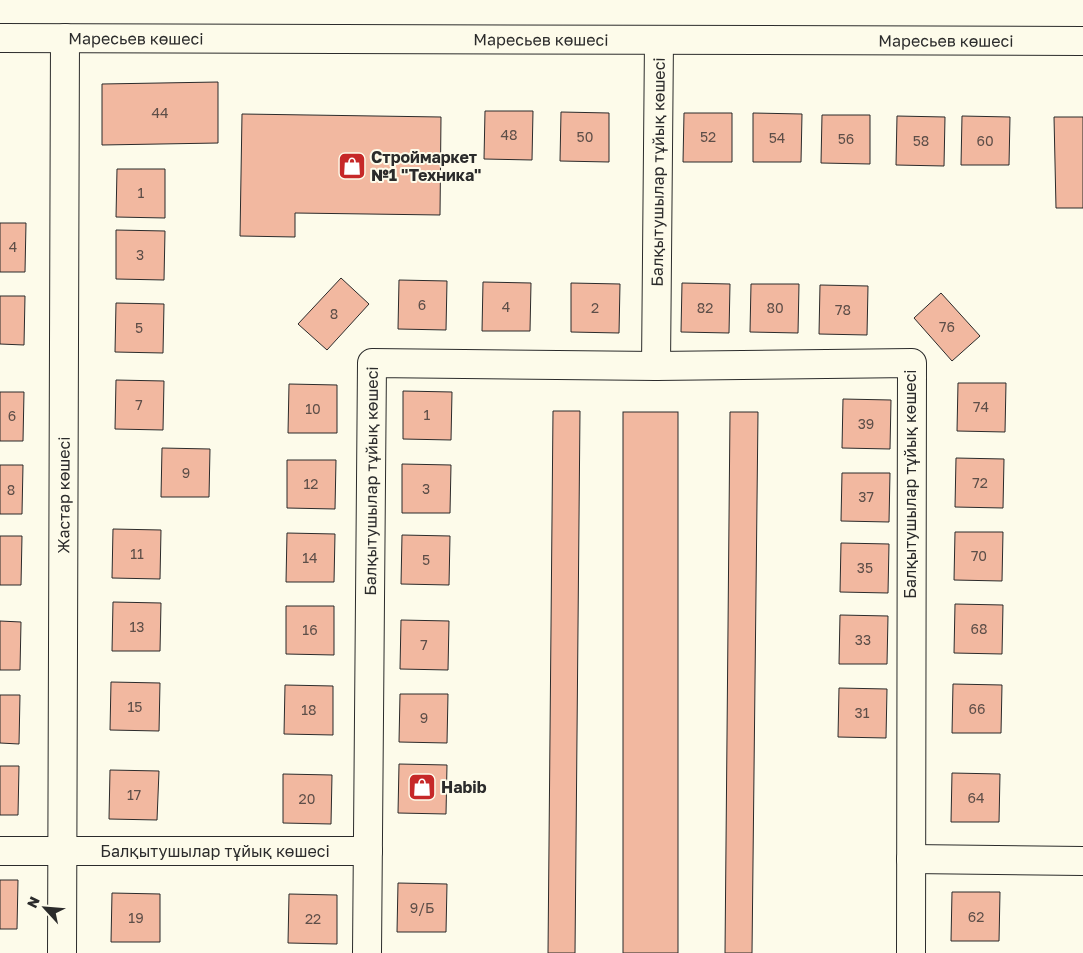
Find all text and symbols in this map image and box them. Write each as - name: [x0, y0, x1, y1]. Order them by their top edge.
- street label: Маресьев көшесі: [68, 28, 204, 49]
- street label: Маресьев көшесі: [473, 29, 609, 50]
- street label: Маресьев көшесі: [878, 30, 1014, 51]
- street label: Балқытушылар тұйық көшесі: [647, 57, 669, 287]
- house number: 44: [151, 104, 169, 121]
- house number: 48: [500, 126, 518, 143]
- house number: 50: [577, 128, 593, 145]
- house number: 52: [700, 128, 716, 145]
- house number: 54: [769, 129, 785, 146]
- house number: 56: [838, 130, 854, 147]
- house number: 58: [913, 132, 929, 149]
- house number: 60: [976, 132, 994, 149]
- place label: Строймаркет №1 "Техника": [371, 147, 481, 185]
- shop icon: Строймаркет №1 "Техника": [337, 151, 367, 181]
- house number: 1: [138, 184, 145, 201]
- house number: 4: [9, 238, 17, 255]
- house number: 3: [136, 246, 144, 263]
- house number: 6: [418, 296, 426, 313]
- house number: 4: [502, 298, 510, 315]
- house number: 2: [591, 299, 599, 316]
- house number: 82: [697, 299, 713, 316]
- house number: 80: [766, 299, 784, 316]
- house number: 78: [835, 301, 851, 318]
- house number: 8: [330, 305, 338, 322]
- house number: 76: [939, 318, 955, 335]
- house number: 5: [135, 319, 143, 336]
- street label: Балқытушылар тұйық көшесі: [360, 366, 382, 596]
- street label: Балқытушылар тұйық көшесі: [900, 369, 920, 599]
- house number: 7: [135, 396, 143, 413]
- house number: 74: [973, 398, 989, 415]
- house number: 10: [305, 400, 321, 417]
- house number: 1: [424, 406, 431, 423]
- house number: 6: [8, 407, 16, 424]
- house number: 39: [858, 415, 874, 432]
- street label: Жастар көшесі: [53, 436, 74, 554]
- house number: 9: [182, 464, 190, 481]
- house number: 72: [972, 474, 988, 491]
- house number: 12: [304, 475, 318, 492]
- house number: 3: [422, 480, 430, 497]
- house number: 8: [7, 481, 15, 498]
- house number: 37: [858, 488, 874, 505]
- house number: 11: [130, 545, 144, 562]
- house number: 70: [971, 547, 987, 564]
- house number: 14: [302, 549, 318, 566]
- house number: 5: [422, 551, 430, 568]
- house number: 35: [857, 559, 873, 576]
- house number: 13: [130, 618, 144, 635]
- house number: 68: [970, 620, 988, 637]
- house number: 16: [302, 621, 318, 638]
- house number: 33: [855, 631, 871, 648]
- house number: 7: [420, 636, 428, 653]
- house number: 15: [128, 698, 142, 715]
- house number: 66: [969, 700, 985, 717]
- house number: 18: [301, 701, 317, 718]
- house number: 31: [855, 704, 870, 721]
- house number: 9: [420, 709, 428, 726]
- shop icon: Habib: [407, 772, 437, 802]
- place label: Habib: [441, 777, 487, 797]
- house number: 17: [127, 786, 141, 803]
- house number: 64: [967, 789, 985, 806]
- house number: 20: [299, 790, 315, 807]
- street label: Балқытушылар тұйық көшесі: [100, 841, 330, 861]
- north arrow: [20, 883, 70, 933]
- text: N: [23, 894, 43, 911]
- house number: 9/Б: [410, 899, 434, 916]
- house number: 62: [968, 908, 984, 925]
- house number: 19: [128, 909, 144, 926]
- house number: 22: [305, 910, 321, 927]

